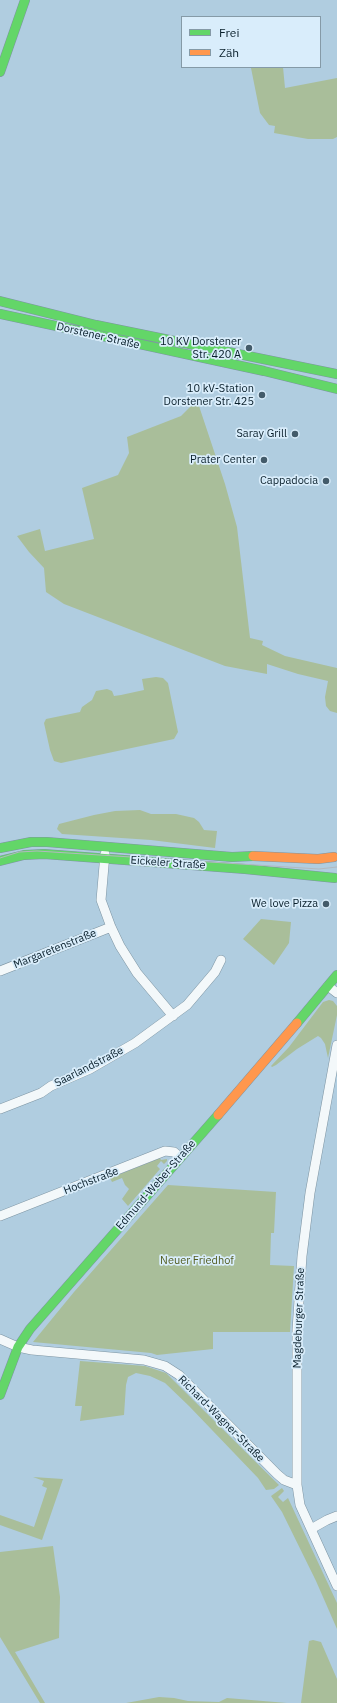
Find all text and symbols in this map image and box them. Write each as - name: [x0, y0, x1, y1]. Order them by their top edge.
- legend: [181, 16, 321, 68]
- text: Frei: [219, 25, 239, 40]
- text: Zäh: [219, 45, 239, 60]
- street label: Dorstener Straße: [55, 320, 141, 352]
- place label: 10 KV Dorstener Str. 420 A: [160, 335, 241, 361]
- marker: 10 KV Dorstener Str. 420 A: [244, 343, 254, 353]
- place label: 10 kV-Station Dorstener Str. 425: [164, 382, 254, 408]
- marker: 10 kV-Station Dorstener Str. 425: [257, 390, 267, 400]
- place label: Saray Grill: [236, 427, 287, 441]
- marker: Saray Grill: [290, 429, 300, 439]
- place label: Prater Center: [190, 453, 256, 467]
- marker: Prater Center: [259, 455, 269, 465]
- place label: Cappadocia: [260, 474, 318, 488]
- marker: Cappadocia: [321, 476, 331, 486]
- street label: Eickeler Straße: [130, 854, 206, 872]
- place label: We love Pizza: [251, 897, 318, 911]
- marker: We love Pizza: [321, 899, 331, 909]
- street label: Margaretenstraße: [12, 926, 98, 972]
- street label: Saarlandstraße: [52, 1044, 126, 1090]
- street label: Edmund-Weber-Straße: [113, 1137, 199, 1233]
- street label: Hochstraße: [62, 1164, 120, 1198]
- park label: Neuer Friedhof: [160, 1254, 234, 1268]
- street label: Magdeburger Straße: [291, 1267, 307, 1369]
- street label: Richard-Wagner-Straße: [175, 1373, 267, 1465]

